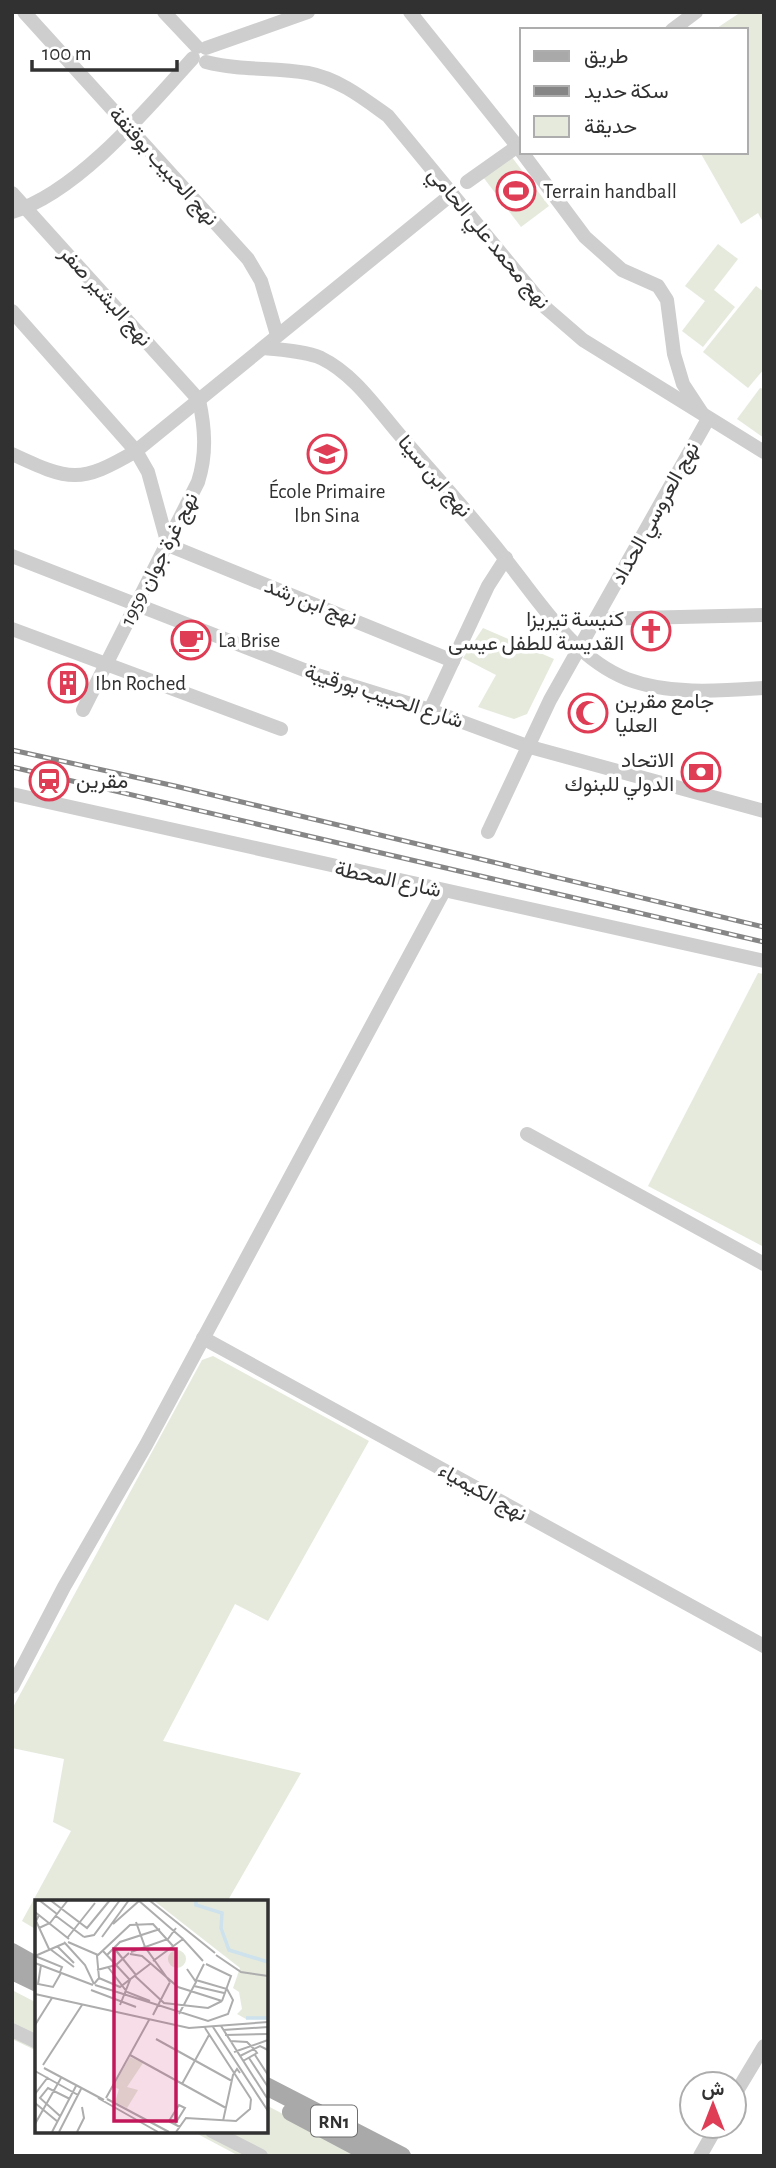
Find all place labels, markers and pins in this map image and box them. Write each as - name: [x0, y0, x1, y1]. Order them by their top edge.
- sports icon: Terrain handball: [495, 170, 537, 212]
- place label: Terrain handball: [543, 181, 677, 202]
- school or university icon: École Primaire Ibn Sina: [306, 433, 348, 475]
- place label: École Primaire Ibn Sina: [269, 479, 385, 526]
- place label: كنيسة تيريزا القديسة للطفل عيسى: [448, 609, 624, 655]
- church icon: كنيسة تيريزا القديسة للطفل عيسى: [630, 610, 672, 652]
- cafe icon: La Brise: [170, 619, 212, 661]
- place label: La Brise: [218, 630, 280, 651]
- building icon: Ibn Roched: [47, 662, 89, 704]
- place label: Ibn Roched: [95, 673, 186, 694]
- place label: جامع مقرين العليا: [615, 691, 714, 737]
- mosque icon: جامع مقرين العليا: [567, 692, 609, 734]
- place label: الاتحاد الدولي للبنوك: [565, 750, 674, 801]
- bank icon: الاتحاد الدولي للبنوك: [680, 751, 722, 793]
- station icon: مقرين: [28, 760, 70, 802]
- place label: مقرين: [76, 771, 128, 794]

